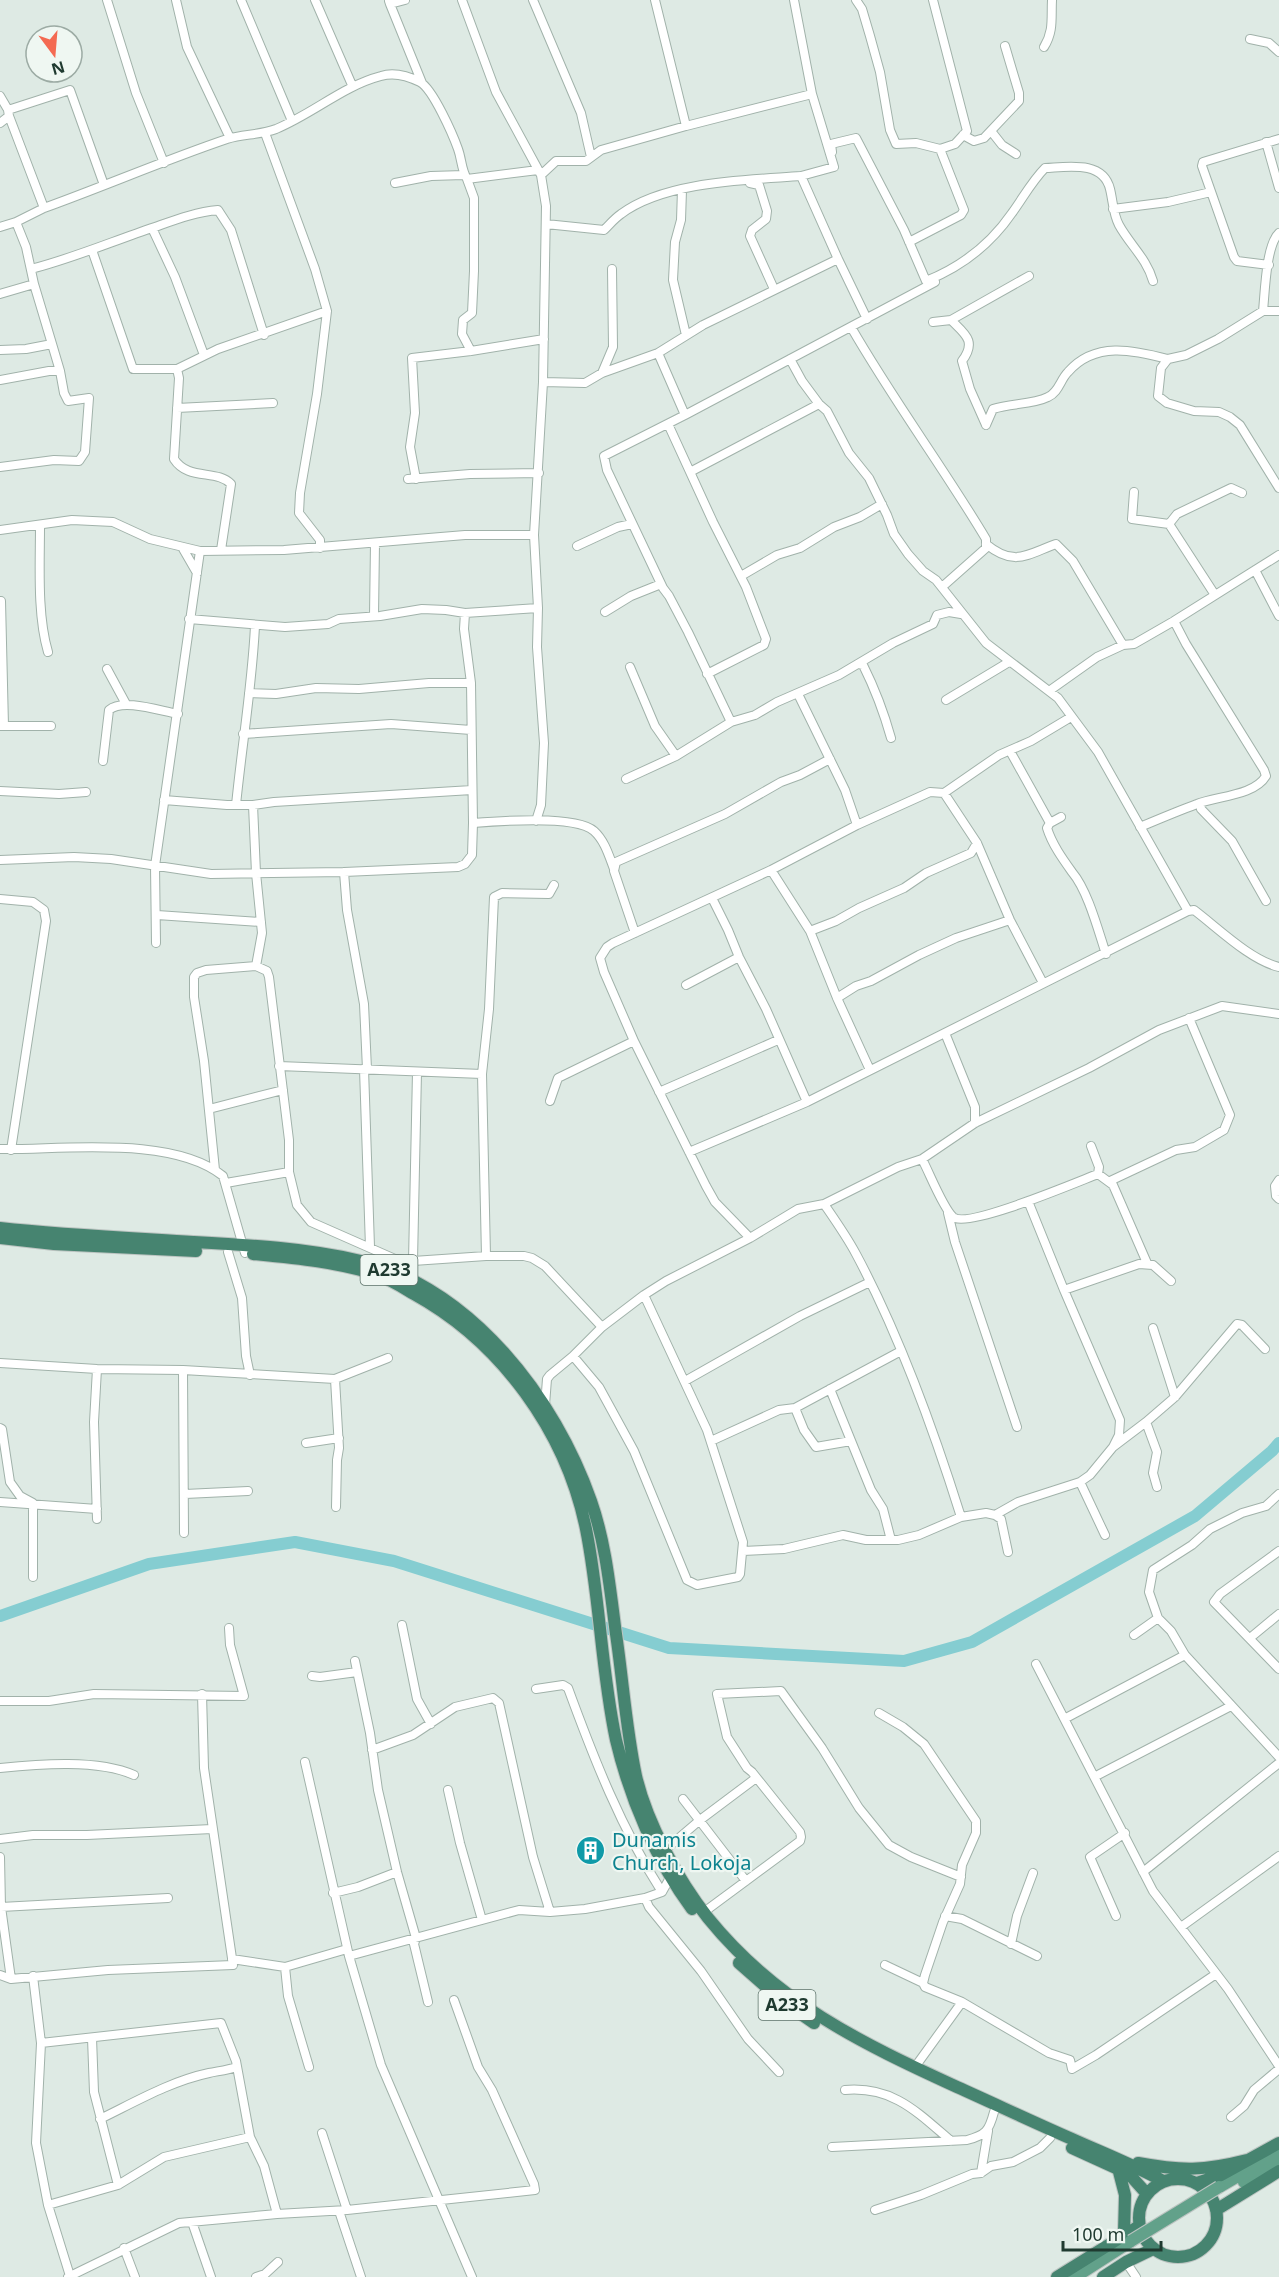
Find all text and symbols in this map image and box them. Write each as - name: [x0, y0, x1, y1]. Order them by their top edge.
- north arrow: [24, 24, 84, 84]
- text: N: [49, 56, 67, 81]
- road number: A233: [360, 1255, 418, 1285]
- place label: Dunamis Church, Lokoja: [612, 1826, 751, 1876]
- building icon: Dunamis Church, Lokoja: [575, 1835, 607, 1867]
- road number: A233: [758, 1990, 816, 2020]
- scale bar: [1063, 2214, 1160, 2252]
- text: 100 m: [1072, 2222, 1124, 2246]

